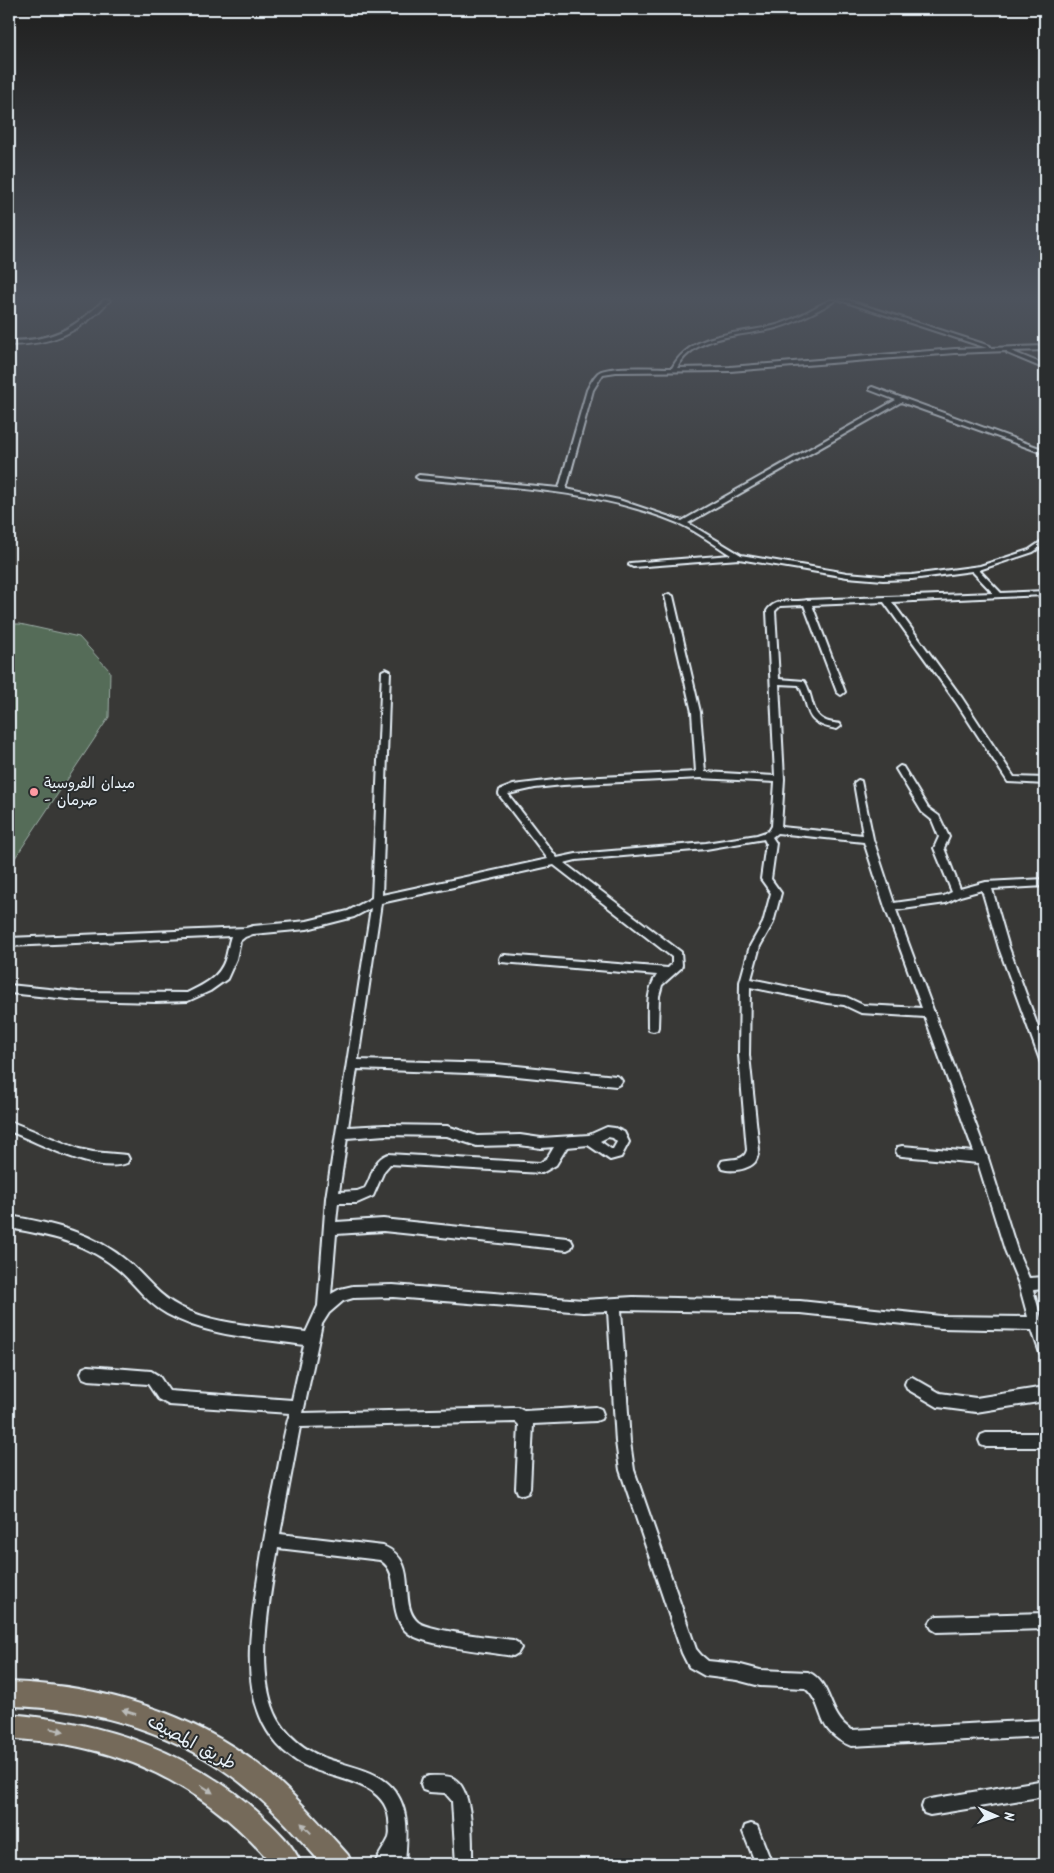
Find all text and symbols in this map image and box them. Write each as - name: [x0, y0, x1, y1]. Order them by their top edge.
- place label: ميدان الفروسية - صرمان: [44, 772, 135, 813]
- marker: ميدان الفروسية - صرمان: [28, 786, 40, 798]
- one-way arrow: [121, 1707, 136, 1715]
- street label: طريق المصيف: [142, 1708, 241, 1779]
- one-way arrow: [50, 1727, 66, 1735]
- one-way arrow: [201, 1784, 214, 1794]
- north arrow: [972, 1790, 1022, 1840]
- text: N: [997, 1812, 1019, 1821]
- one-way arrow: [300, 1823, 312, 1835]

